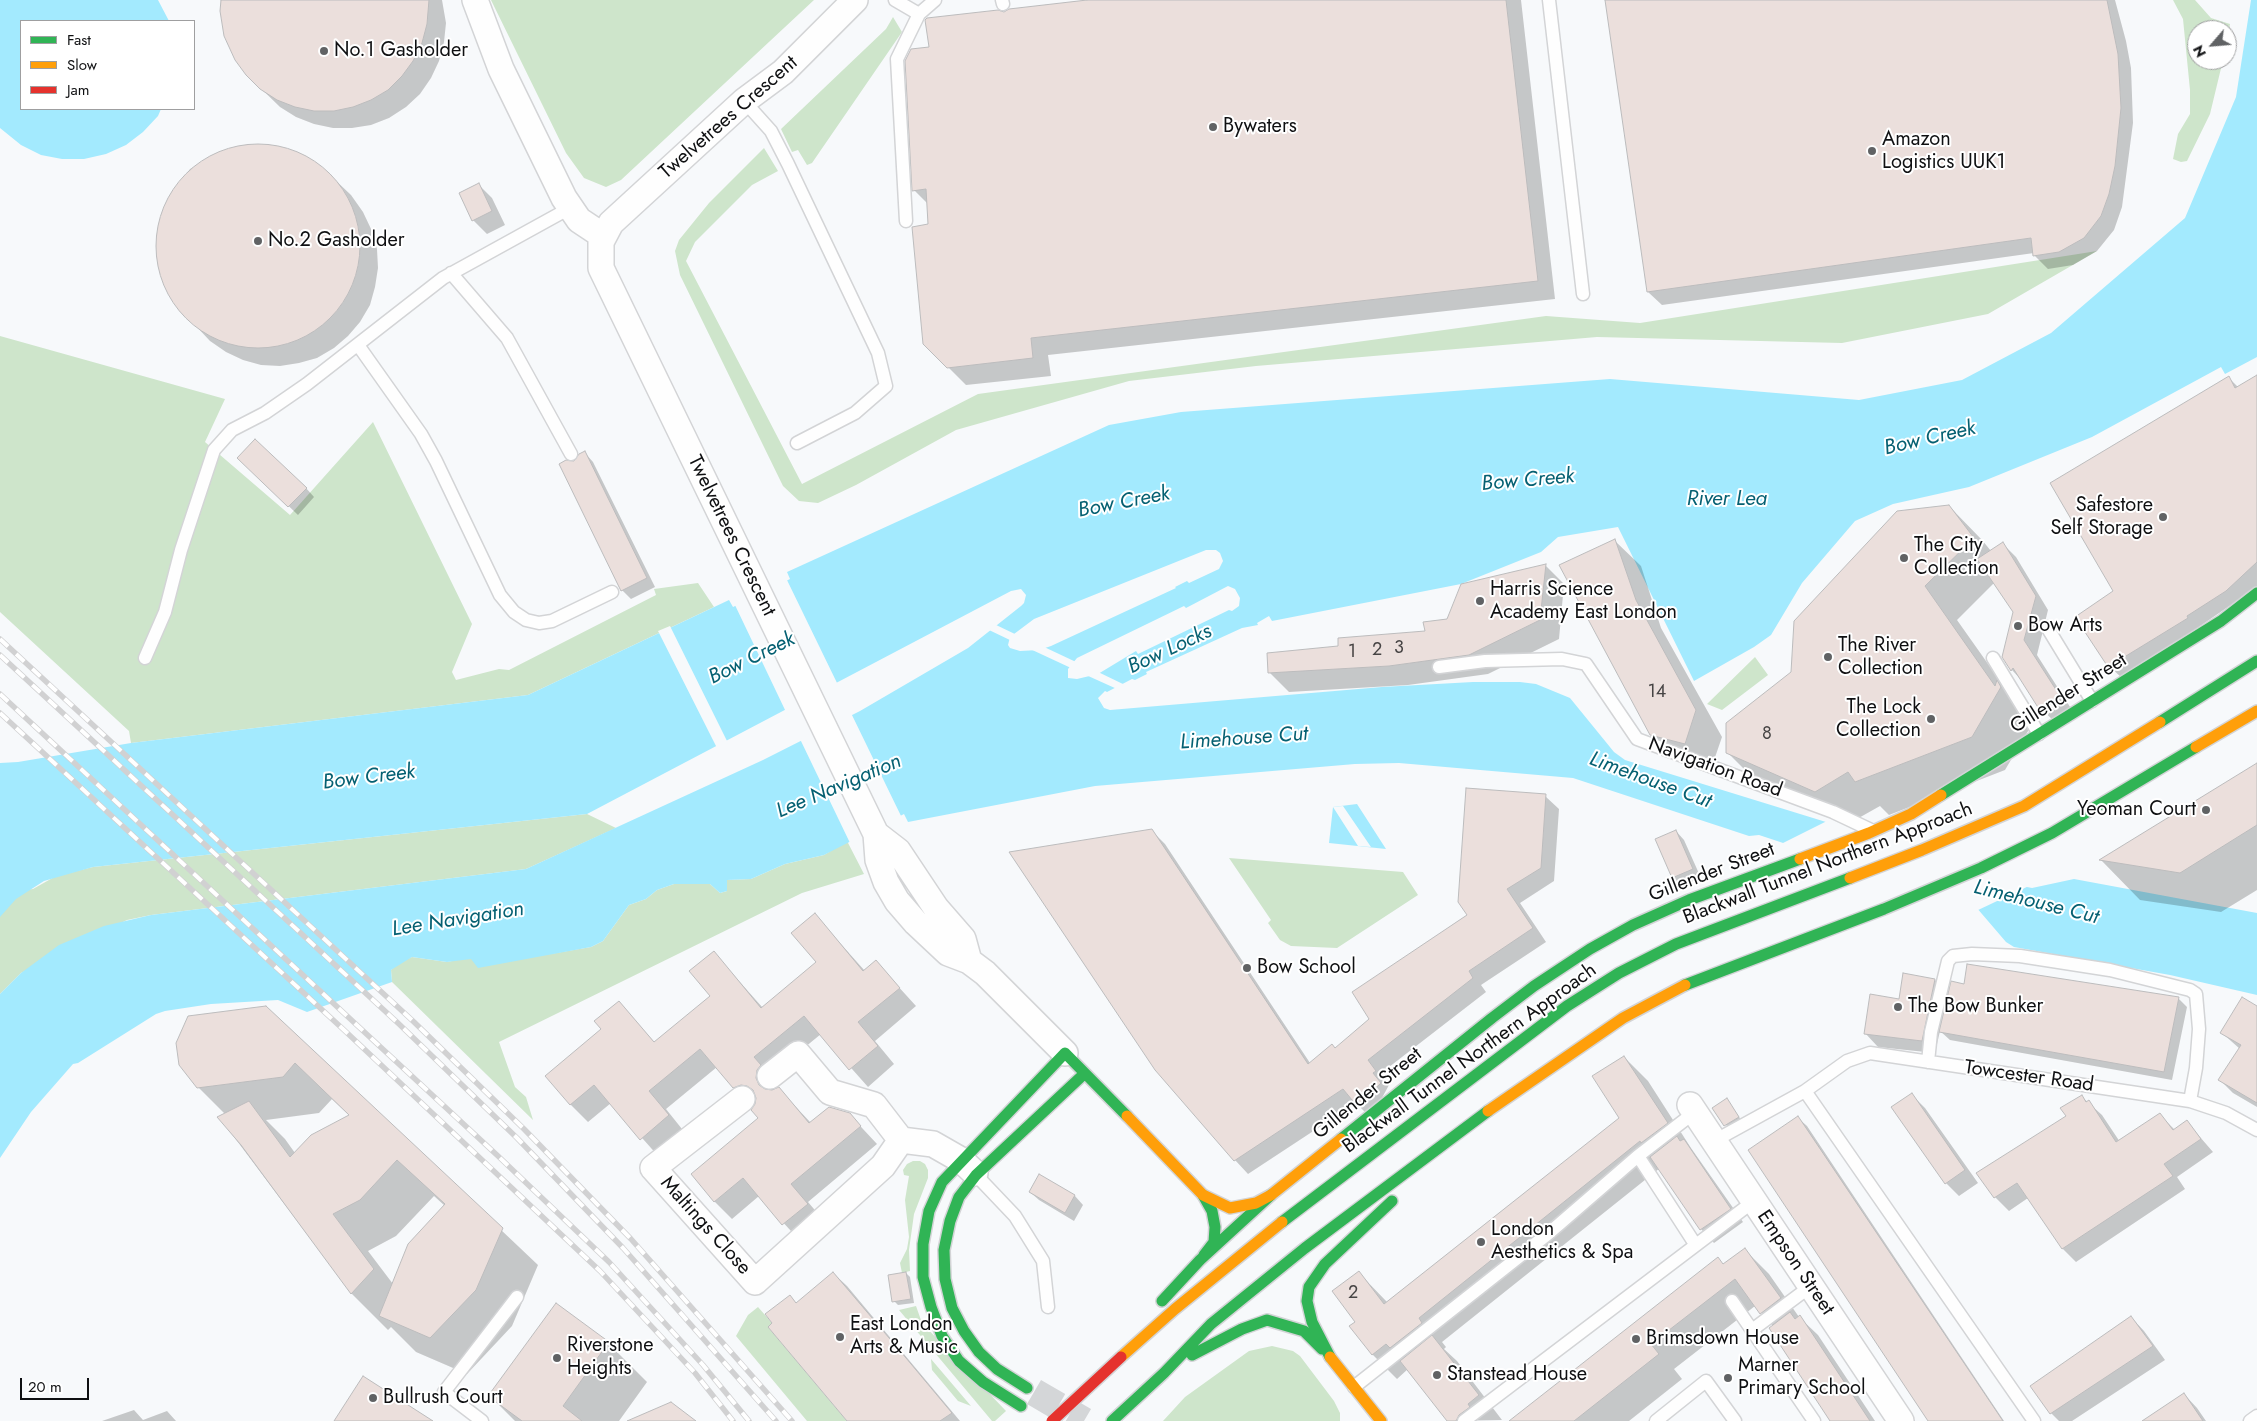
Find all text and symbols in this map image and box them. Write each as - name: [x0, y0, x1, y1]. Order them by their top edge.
- legend: [20, 20, 195, 110]
- north arrow: [2187, 20, 2237, 70]
- text: Fast: [67, 29, 91, 51]
- place label: No.1 Gasholder: [334, 39, 468, 63]
- text: N: [2188, 42, 2211, 61]
- marker: No.1 Gasholder: [318, 45, 330, 57]
- street label: Twelvetrees Crescent: [655, 51, 803, 185]
- text: Slow: [67, 54, 97, 76]
- text: Jam: [67, 79, 90, 101]
- place label: Bywaters: [1223, 115, 1297, 139]
- marker: Bywaters: [1207, 121, 1219, 133]
- place label: Amazon Logistics UUK1: [1882, 128, 2006, 175]
- marker: Amazon Logistics UUK1: [1866, 145, 1878, 157]
- place label: No.2 Gasholder: [268, 229, 405, 253]
- marker: No.2 Gasholder: [252, 235, 264, 247]
- water label: Bow Creek: [1882, 416, 1978, 462]
- street label: Twelvetrees Crescent: [682, 452, 780, 620]
- water label: Bow Creek: [1481, 464, 1575, 498]
- water label: Bow Creek: [1076, 482, 1172, 524]
- water label: River Lea: [1687, 487, 1767, 513]
- place label: Safestore Self Storage: [2051, 494, 2153, 541]
- marker: Safestore Self Storage: [2157, 511, 2169, 523]
- place label: The City Collection: [1914, 534, 1999, 581]
- marker: The City Collection: [1898, 552, 1910, 564]
- place label: Harris Science Academy East London: [1490, 578, 1677, 625]
- marker: Harris Science Academy East London: [1474, 595, 1486, 607]
- place label: Bow Arts: [2028, 614, 2102, 638]
- water label: Bow Locks: [1124, 620, 1216, 680]
- marker: Bow Arts: [2012, 620, 2024, 632]
- water label: Bow Creek: [705, 627, 799, 691]
- place label: The River Collection: [1838, 634, 1923, 681]
- house number: 3: [1394, 638, 1404, 660]
- house number: 2: [1372, 640, 1382, 662]
- house number: 1: [1348, 642, 1356, 664]
- street label: Gillender Street: [2006, 649, 2132, 739]
- marker: The River Collection: [1822, 651, 1834, 663]
- house number: 14: [1648, 682, 1666, 704]
- place label: The Lock Collection: [1836, 696, 1921, 743]
- marker: The Lock Collection: [1925, 713, 1937, 725]
- water label: Limehouse Cut: [1179, 722, 1309, 756]
- house number: 8: [1762, 724, 1772, 746]
- street label: Navigation Road: [1645, 733, 1785, 803]
- water label: Limehouse Cut: [1586, 747, 1714, 815]
- water label: Lee Navigation: [773, 749, 905, 825]
- water label: Bow Creek: [321, 760, 417, 796]
- street label: Blackwall Tunnel Northern Approach: [1680, 798, 1976, 930]
- place label: Yeoman Court: [2077, 798, 2196, 822]
- marker: Yeoman Court: [2200, 804, 2212, 816]
- street label: Gillender Street: [1646, 838, 1778, 908]
- water label: Limehouse Cut: [1971, 875, 2101, 931]
- water label: Lee Navigation: [390, 897, 526, 943]
- place label: Bow School: [1257, 956, 1356, 980]
- street label: Blackwall Tunnel Northern Approach: [1338, 959, 1602, 1159]
- marker: Bow School: [1241, 962, 1253, 974]
- place label: The Bow Bunker: [1908, 995, 2043, 1019]
- marker: The Bow Bunker: [1892, 1001, 1904, 1013]
- street label: Gillender Street: [1309, 1043, 1427, 1145]
- street label: Towcester Road: [1963, 1056, 2095, 1098]
- street label: Maltings Close: [655, 1172, 755, 1280]
- street label: Empson Street: [1751, 1206, 1839, 1320]
- place label: London Aesthetics & Spa: [1491, 1218, 1633, 1265]
- marker: London Aesthetics & Spa: [1475, 1236, 1487, 1248]
- house number: 2: [1348, 1283, 1358, 1305]
- place label: East London Arts & Music: [850, 1313, 958, 1360]
- place label: Brimsdown House: [1646, 1327, 1799, 1351]
- marker: East London Arts & Music: [834, 1331, 846, 1343]
- marker: Brimsdown House: [1630, 1333, 1642, 1345]
- place label: Riverstone Heights: [567, 1334, 654, 1381]
- marker: Riverstone Heights: [551, 1352, 563, 1364]
- place label: Marner Primary School: [1738, 1354, 1866, 1401]
- place label: Stanstead House: [1447, 1363, 1587, 1387]
- scale bar: [22, 1368, 91, 1400]
- marker: Stanstead House: [1431, 1369, 1443, 1381]
- marker: Marner Primary School: [1722, 1372, 1734, 1384]
- text: 20 m: [28, 1376, 62, 1398]
- place label: Bullrush Court: [383, 1386, 503, 1410]
- marker: Bullrush Court: [367, 1392, 379, 1404]

